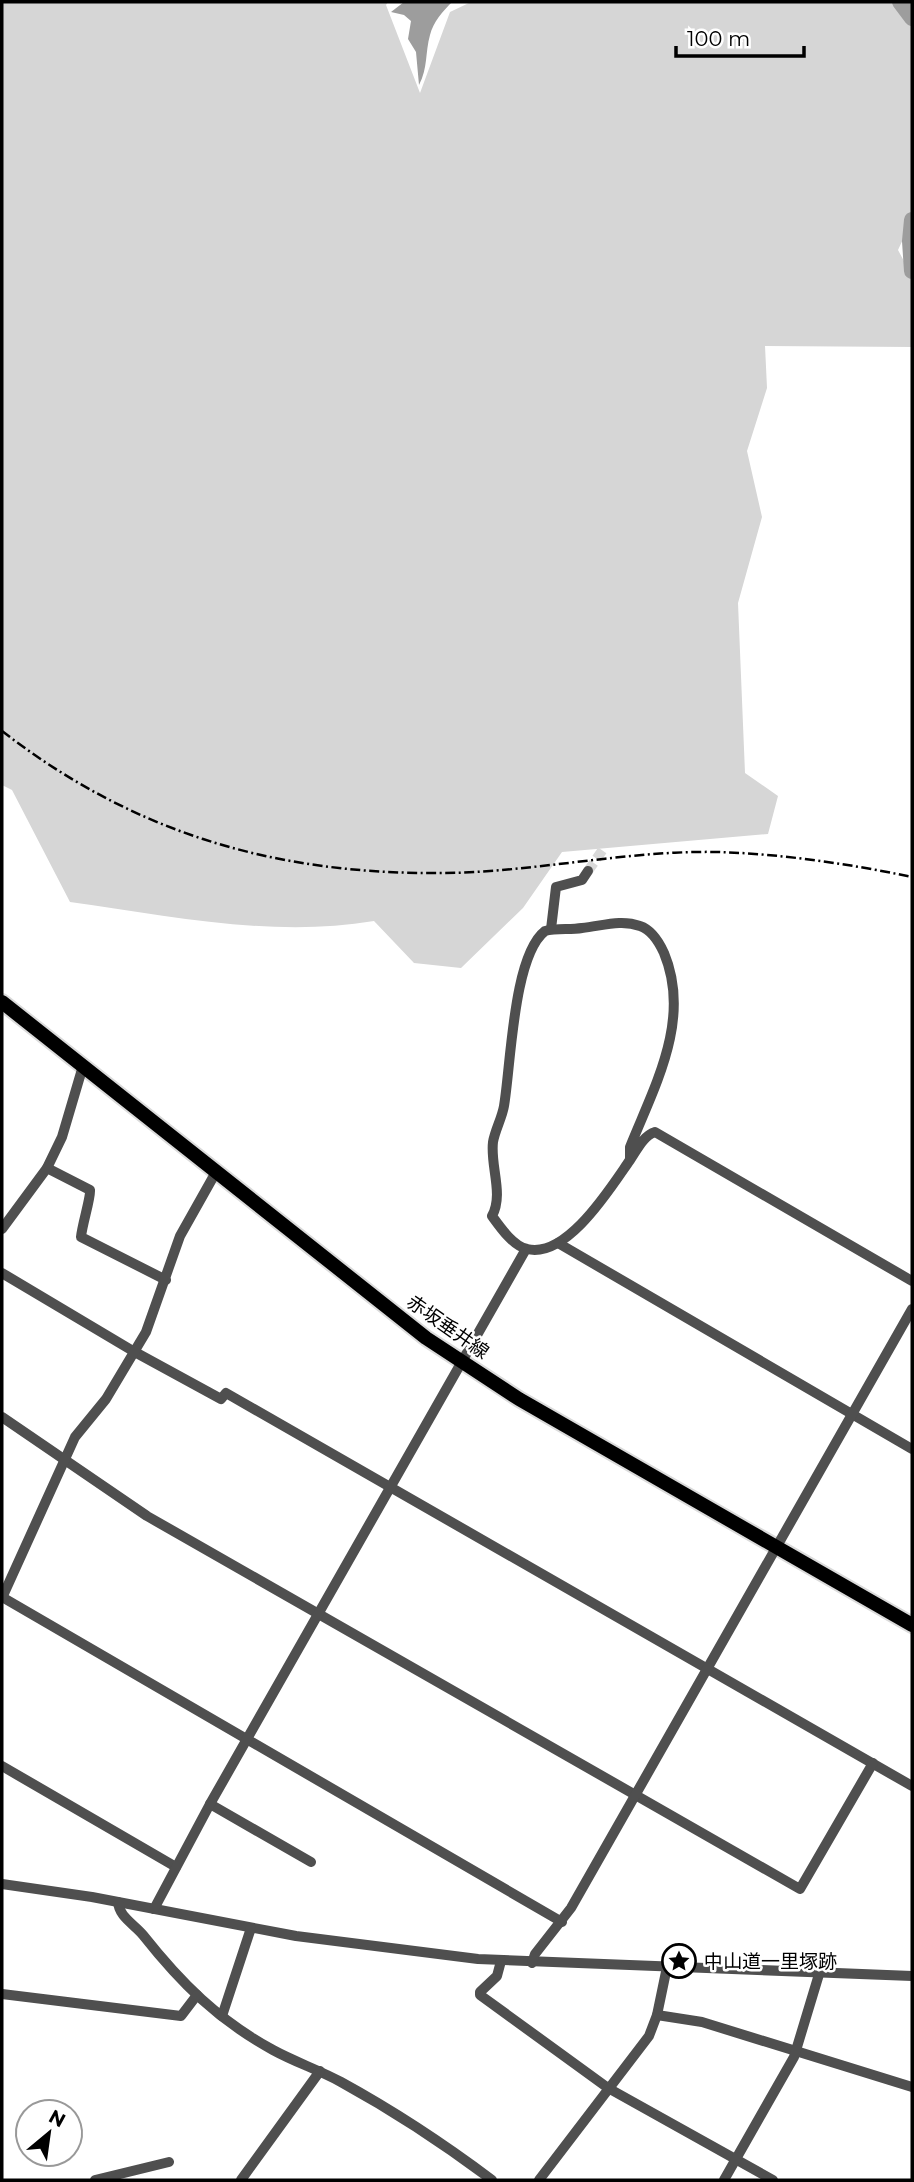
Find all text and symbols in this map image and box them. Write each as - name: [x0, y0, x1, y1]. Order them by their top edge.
- scale bar: [676, 14, 804, 58]
- text: 100 m: [687, 26, 750, 51]
- street label: 赤坂垂井線: [402, 1290, 494, 1364]
- place icon: 中山道一里塚跡: [660, 1942, 698, 1980]
- place label: 中山道一里塚跡: [704, 1950, 837, 1973]
- north arrow: [14, 2098, 84, 2168]
- text: N: [45, 2105, 69, 2132]

